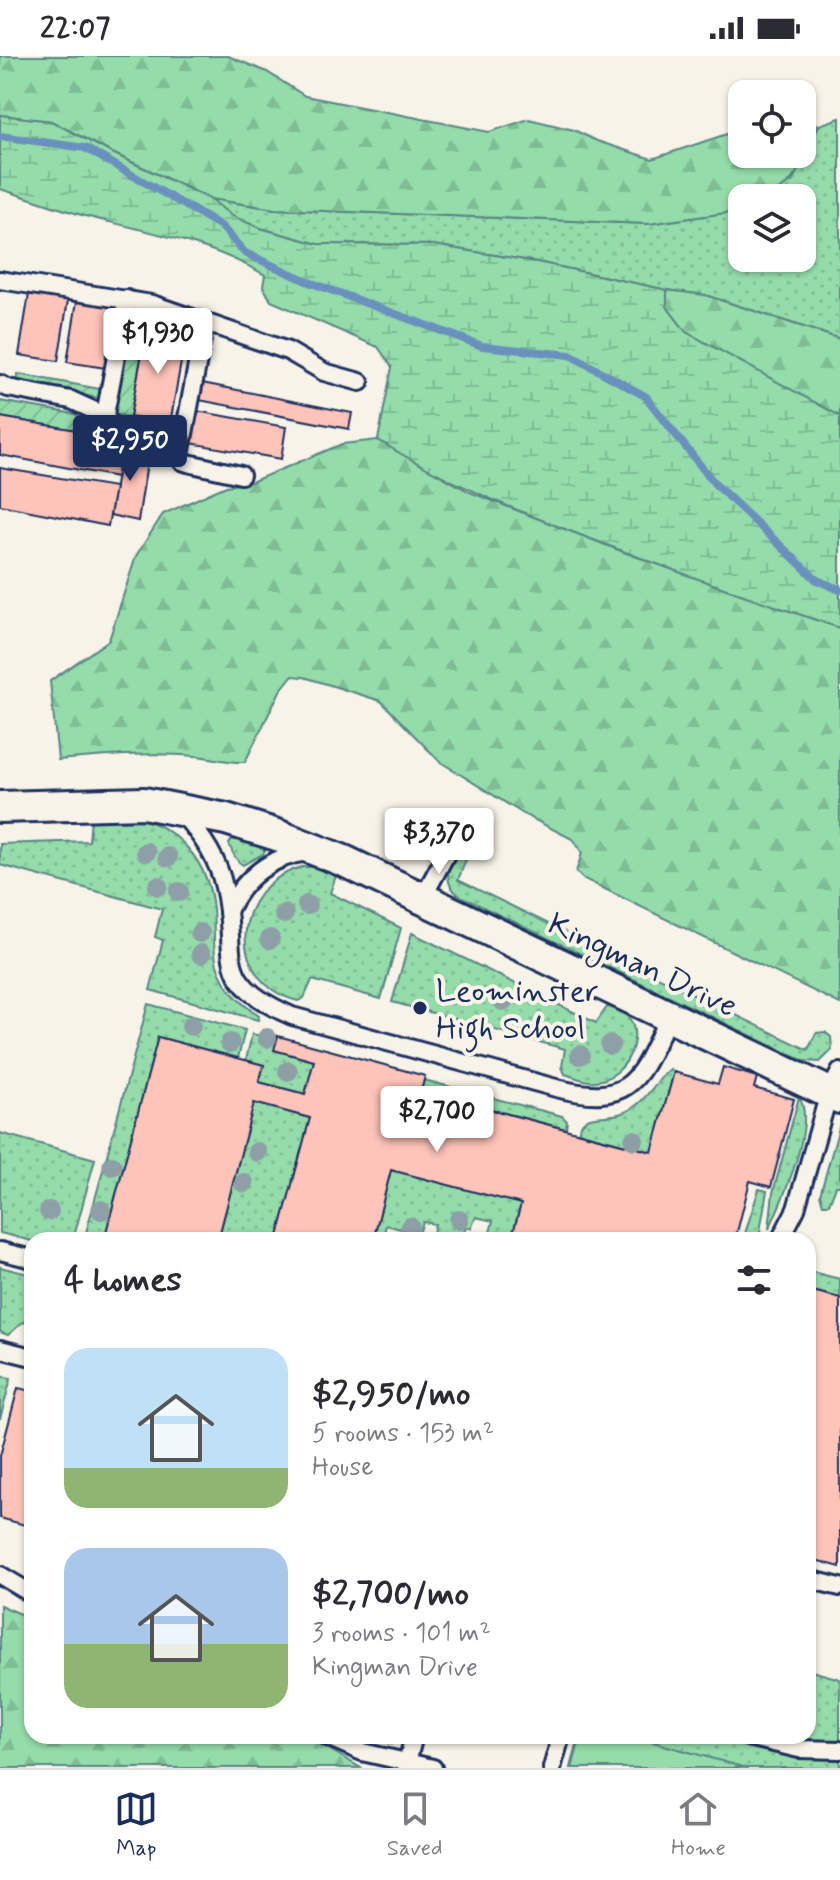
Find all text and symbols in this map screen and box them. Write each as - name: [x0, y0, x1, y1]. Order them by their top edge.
- text: 22:07: [40, 9, 110, 48]
- map controls: [728, 80, 816, 272]
- button: locate: [728, 80, 816, 168]
- button: layers: [728, 184, 816, 272]
- pin: $1,930: [93, 308, 223, 376]
- text: $1,930: [121, 317, 195, 351]
- pin: $2,950: [65, 415, 195, 483]
- text: $2,950: [91, 424, 169, 458]
- pin: $3,370: [374, 808, 504, 876]
- text: $3,370: [403, 817, 475, 851]
- street label: Kingman Drive: [540, 904, 743, 1030]
- place label: Leominster High School: [436, 971, 599, 1053]
- marker: Leominster High School: [411, 999, 429, 1017]
- pin: $2,700: [372, 1086, 502, 1154]
- text: $2,700: [399, 1095, 475, 1129]
- text: 4 homes: [64, 1258, 182, 1303]
- icon: filters: [732, 1258, 776, 1302]
- text: $2,950/mo: [312, 1372, 471, 1417]
- icon: home: [128, 1380, 224, 1476]
- text: 5 rooms · 153 m²: [312, 1417, 494, 1451]
- text: House: [312, 1451, 373, 1485]
- text: $2,700/mo: [312, 1572, 469, 1617]
- icon: home: [128, 1580, 224, 1676]
- text: 3 rooms · 101 m²: [312, 1617, 491, 1651]
- text: Kingman Drive: [312, 1651, 478, 1685]
- tab: Map: [114, 1787, 158, 1863]
- tab: Saved: [387, 1787, 442, 1863]
- tab: Home: [671, 1787, 726, 1863]

